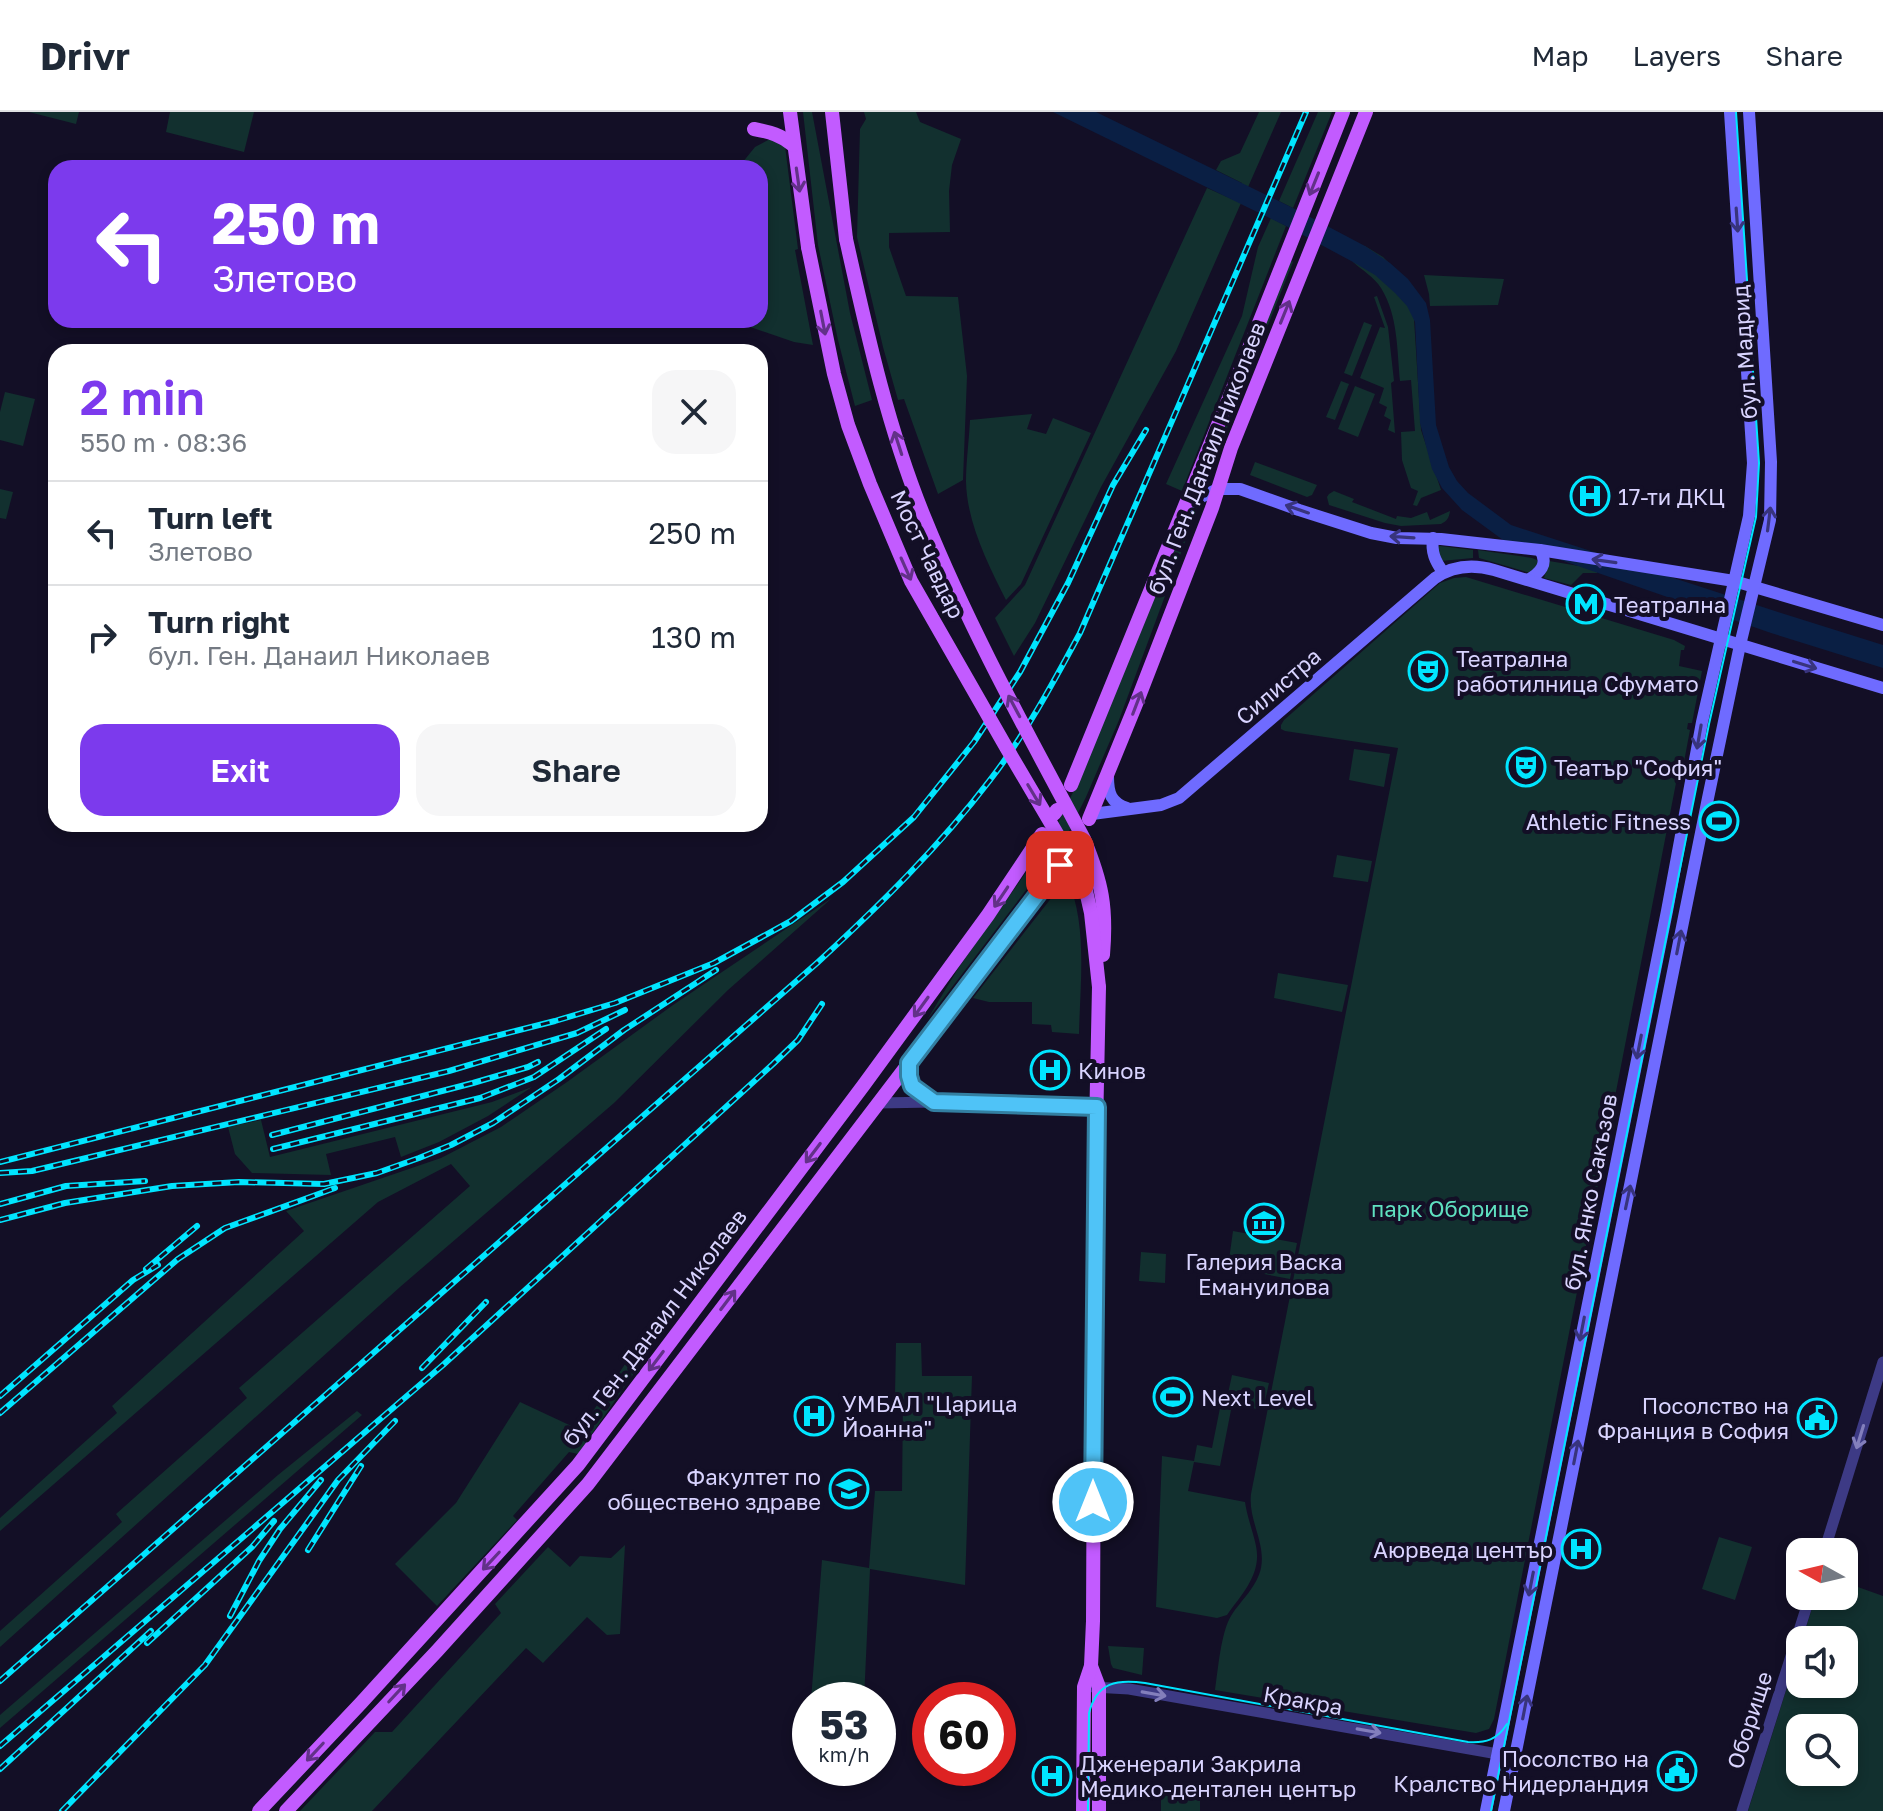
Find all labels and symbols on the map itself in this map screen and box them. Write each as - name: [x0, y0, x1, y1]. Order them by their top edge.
- one-way arrow: [791, 166, 806, 192]
- one-way arrow: [1306, 171, 1320, 196]
- one-way arrow: [1730, 206, 1745, 233]
- street label: бул. Мадрид: [1726, 284, 1762, 420]
- one-way arrow: [1279, 300, 1294, 325]
- one-way arrow: [816, 310, 831, 336]
- street label: бул. Ген. Данаил Николаев: [1141, 318, 1271, 598]
- one-way arrow: [890, 430, 905, 456]
- hospital icon: 17-ти ДКЦ: [1569, 475, 1611, 517]
- place label: 17-ти ДКЦ: [1618, 483, 1725, 510]
- street label: Мост Чавдар: [885, 485, 971, 623]
- one-way arrow: [1285, 500, 1310, 515]
- one-way arrow: [1761, 506, 1776, 532]
- one-way arrow: [1389, 529, 1416, 544]
- one-way arrow: [1592, 553, 1617, 568]
- one-way arrow: [899, 557, 914, 581]
- metro station icon: Театрална: [1565, 583, 1607, 625]
- place label: Театрална: [1614, 591, 1726, 618]
- street label: Силистра: [1230, 642, 1326, 730]
- place label: Театрална работилница Сфумато: [1456, 645, 1699, 697]
- theatre icon: Театрална работилница Сфумато: [1407, 650, 1449, 692]
- one-way arrow: [1792, 658, 1818, 673]
- one-way arrow: [1130, 692, 1145, 716]
- one-way arrow: [1005, 694, 1021, 718]
- one-way arrow: [1691, 723, 1706, 749]
- theatre icon: Театър "София": [1505, 746, 1547, 788]
- place label: Театър "София": [1554, 754, 1722, 781]
- one-way arrow: [1026, 783, 1042, 806]
- sports icon: Athletic Fitness: [1698, 800, 1740, 842]
- place label: Athletic Fitness: [1526, 808, 1691, 835]
- pin: [1026, 831, 1094, 899]
- one-way arrow: [993, 885, 1009, 908]
- one-way arrow: [1672, 930, 1687, 956]
- one-way arrow: [913, 996, 929, 1018]
- one-way arrow: [1631, 1033, 1646, 1059]
- hospital icon: Кинов: [1029, 1049, 1071, 1091]
- place label: Кинов: [1078, 1057, 1146, 1084]
- street label: бул. Янко Сакъзов: [1558, 1091, 1622, 1293]
- one-way arrow: [804, 1142, 821, 1163]
- one-way arrow: [1621, 1185, 1636, 1211]
- park label: парк Оборище: [1371, 1195, 1529, 1222]
- museum icon: Галерия Васка Емануилова: [1243, 1202, 1285, 1244]
- street label: бул. Ген. Данаил Николаев: [556, 1203, 752, 1451]
- place label: Галерия Васка Емануилова: [1185, 1248, 1343, 1300]
- one-way arrow: [719, 1290, 736, 1311]
- one-way arrow: [1574, 1316, 1589, 1341]
- one-way arrow: [648, 1349, 665, 1371]
- sports icon: Next Level: [1152, 1376, 1194, 1418]
- place label: Next Level: [1201, 1384, 1313, 1411]
- place label: УМБАЛ "Царица Йоанна": [842, 1390, 1017, 1442]
- place label: Посолство на Франция в София: [1597, 1392, 1789, 1444]
- hospital icon: УМБАЛ "Царица Йоанна": [793, 1395, 835, 1437]
- public building icon: Посолство на Франция в София: [1796, 1397, 1838, 1439]
- one-way arrow: [1851, 1424, 1866, 1449]
- one-way arrow: [1570, 1440, 1585, 1466]
- position arrow: [1051, 1460, 1135, 1544]
- place label: Факултет по обществено здраве: [607, 1463, 821, 1515]
- school or university icon: Факултет по обществено здраве: [828, 1468, 870, 1510]
- hospital icon: Аюрведа център: [1560, 1528, 1602, 1570]
- place label: Аюрведа център: [1373, 1536, 1553, 1563]
- north arrow: [1786, 1538, 1858, 1610]
- one-way arrow: [482, 1550, 500, 1570]
- one-way arrow: [1523, 1571, 1538, 1596]
- street label: Оборище: [1721, 1668, 1777, 1772]
- street label: Кракра: [1261, 1680, 1345, 1720]
- speed limit sign: 60: [912, 1682, 1016, 1786]
- one-way arrow: [388, 1684, 406, 1704]
- one-way arrow: [1141, 1687, 1167, 1702]
- one-way arrow: [1518, 1695, 1533, 1720]
- one-way arrow: [1355, 1725, 1381, 1740]
- one-way arrow: [305, 1742, 324, 1762]
- place label: Посолство на Кралство Нидерландия: [1393, 1745, 1649, 1797]
- place label: Дженерали Закрила Медико-дентален център: [1080, 1750, 1356, 1802]
- public building icon: Посолство на Кралство Нидерландия: [1656, 1750, 1698, 1792]
- hospital icon: Дженерали Закрила Медико-дентален център: [1031, 1755, 1073, 1797]

